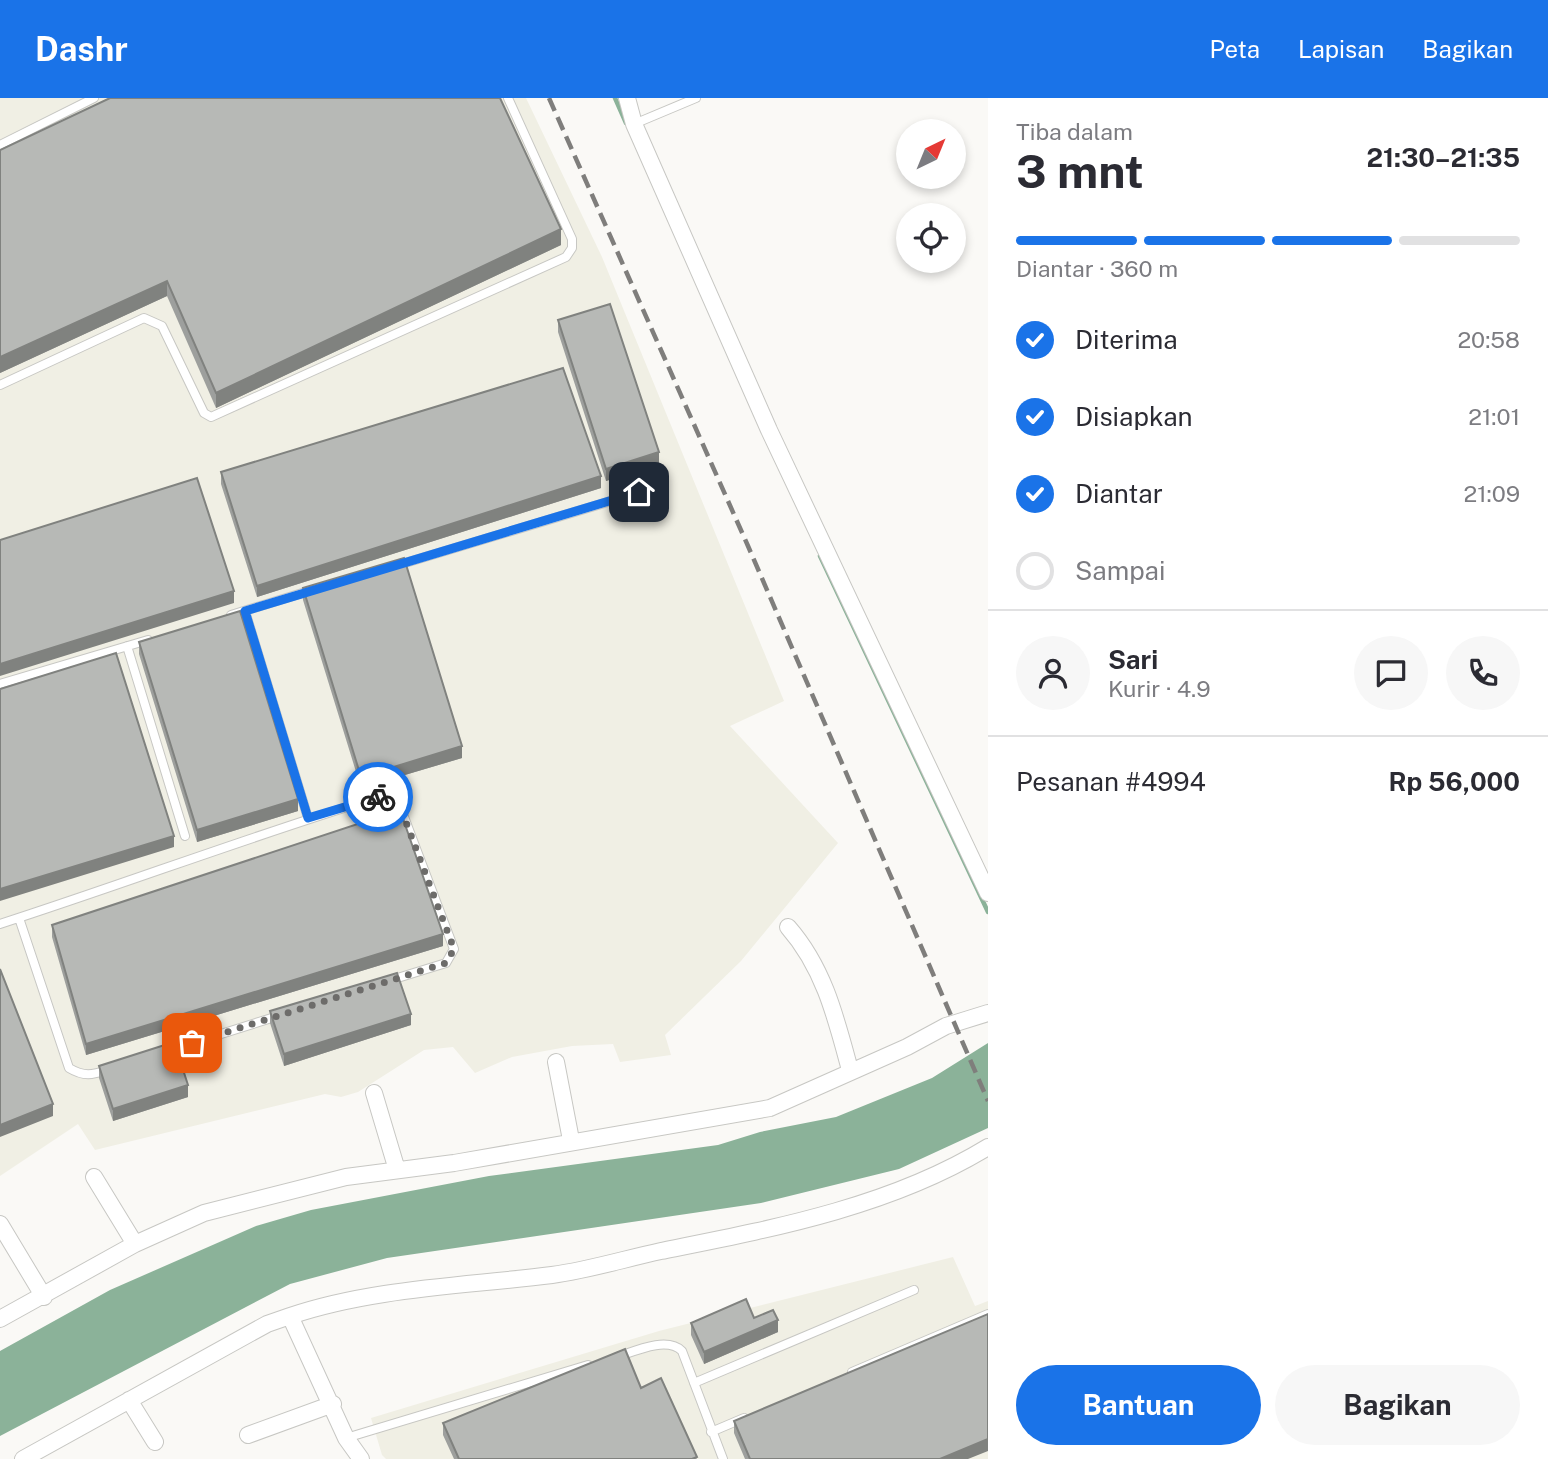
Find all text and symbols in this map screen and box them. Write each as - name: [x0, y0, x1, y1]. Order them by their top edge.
- text: Dashr: [35, 30, 128, 68]
- text: Peta: [1209, 35, 1260, 63]
- text: Lapisan: [1298, 35, 1384, 63]
- text: Bagikan: [1422, 35, 1513, 63]
- text: Tiba dalam: [1016, 118, 1133, 145]
- north arrow: [896, 119, 966, 189]
- map controls: [896, 119, 966, 273]
- text: 21:30–21:35: [1366, 142, 1520, 173]
- text: 3 mnt: [1016, 144, 1144, 198]
- button: locate: [896, 203, 966, 273]
- text: Diantar · 360 m: [1016, 255, 1178, 282]
- icon: check: [1016, 321, 1054, 359]
- text: Diterima: [1075, 324, 1178, 355]
- text: 20:58: [1457, 326, 1520, 353]
- icon: check: [1016, 398, 1054, 436]
- text: Disiapkan: [1075, 401, 1193, 432]
- text: 21:01: [1468, 403, 1520, 430]
- pin: [609, 462, 669, 522]
- icon: home: [620, 473, 658, 511]
- icon: check: [1016, 475, 1054, 513]
- text: Diantar: [1075, 478, 1163, 509]
- text: 21:09: [1463, 480, 1520, 507]
- text: Sampai: [1075, 555, 1165, 586]
- button: person: [1016, 636, 1090, 710]
- button: chat: [1354, 636, 1428, 710]
- button: phone: [1446, 636, 1520, 710]
- text: Sari: [1108, 644, 1158, 675]
- text: Kurir · 4.9: [1108, 675, 1211, 702]
- courier: [343, 762, 413, 832]
- text: Pesanan #4994: [1016, 766, 1206, 797]
- text: Rp 56,000: [1388, 766, 1520, 797]
- icon: bike: [359, 778, 397, 816]
- pin: [162, 1013, 222, 1073]
- icon: bag: [173, 1024, 211, 1062]
- button: Bantuan: [1016, 1365, 1261, 1445]
- button: Bagikan: [1275, 1365, 1520, 1445]

